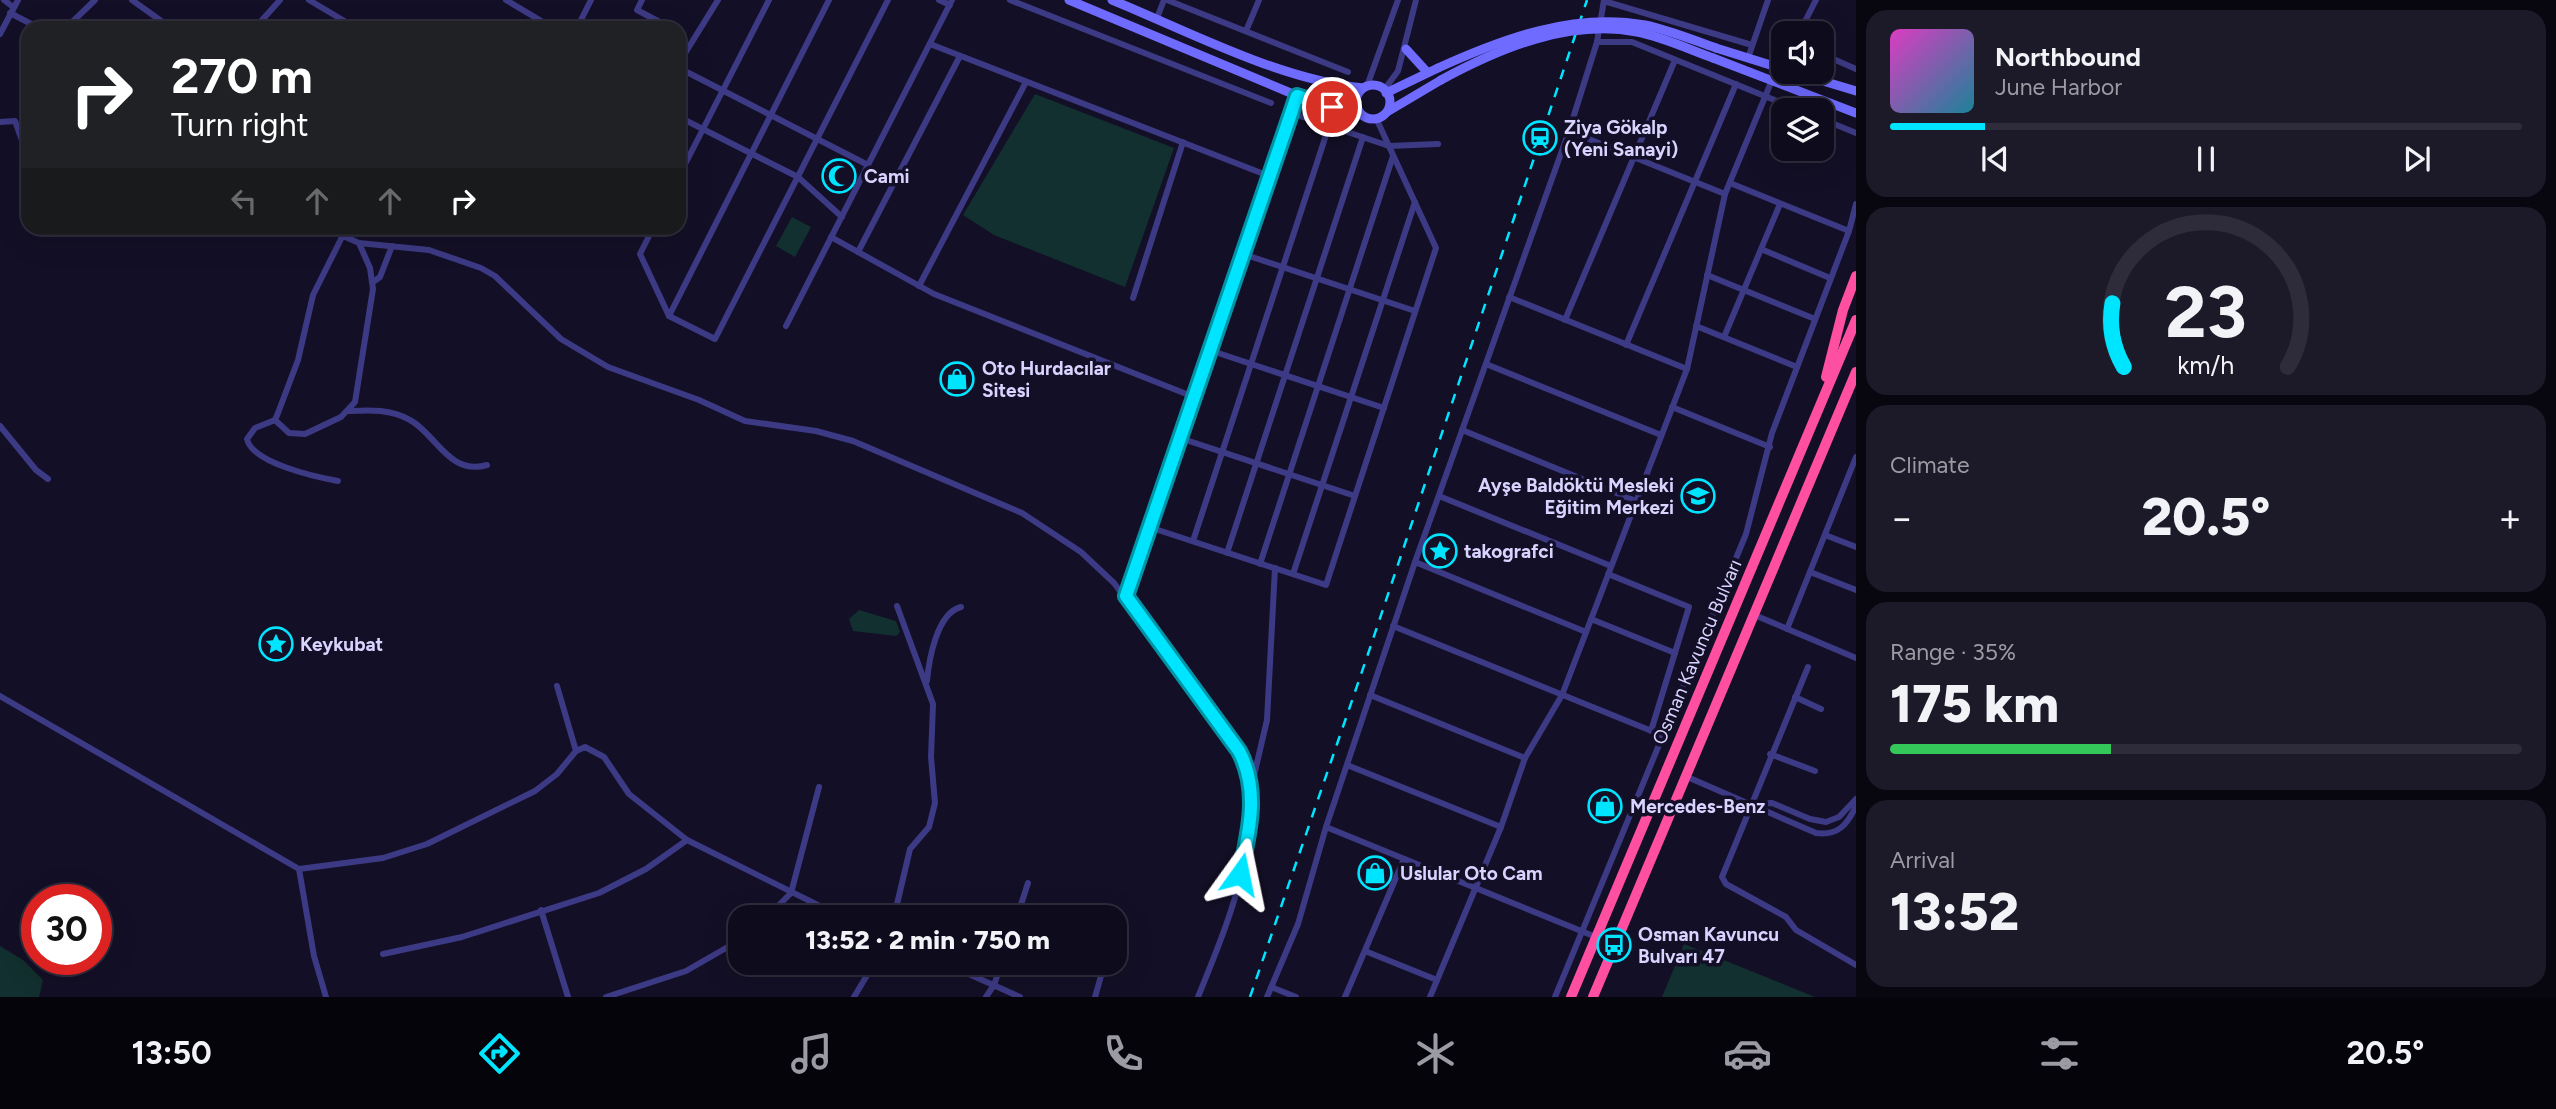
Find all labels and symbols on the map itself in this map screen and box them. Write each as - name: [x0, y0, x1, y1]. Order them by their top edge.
- pin: [1302, 77, 1362, 137]
- place label: Ziya Gökalp (Yeni Sanayi): [1564, 116, 1678, 161]
- station icon: Ziya Gökalp (Yeni Sanayi): [1521, 119, 1559, 157]
- mosque icon: Cami: [820, 157, 858, 195]
- place label: Cami: [864, 165, 909, 188]
- place label: Oto Hurdacılar Sitesi: [982, 357, 1111, 402]
- shop icon: Oto Hurdacılar Sitesi: [938, 360, 976, 398]
- place label: Ayşe Baldöktü Mesleki Eğitim Merkezi: [1478, 474, 1674, 519]
- school or university icon: Ayşe Baldöktü Mesleki Eğitim Merkezi: [1679, 477, 1717, 515]
- place icon: takografci: [1421, 532, 1459, 570]
- place label: takografci: [1464, 540, 1554, 563]
- street label: Osman Kavuncu Bulvarı: [1648, 556, 1746, 748]
- place icon: Keykubat: [257, 625, 295, 663]
- place label: Keykubat: [300, 633, 384, 656]
- shop icon: Mercedes-Benz: [1586, 787, 1624, 825]
- place label: Mercedes-Benz: [1630, 795, 1765, 818]
- position arrow: [1203, 837, 1277, 911]
- shop icon: Uslular Oto Cam: [1356, 854, 1394, 892]
- place label: Uslular Oto Cam: [1400, 862, 1543, 885]
- speed limit sign: 30: [21, 884, 112, 975]
- place label: Osman Kavuncu Bulvarı 47: [1638, 923, 1779, 968]
- bus stop icon: Osman Kavuncu Bulvarı 47: [1595, 926, 1633, 964]

